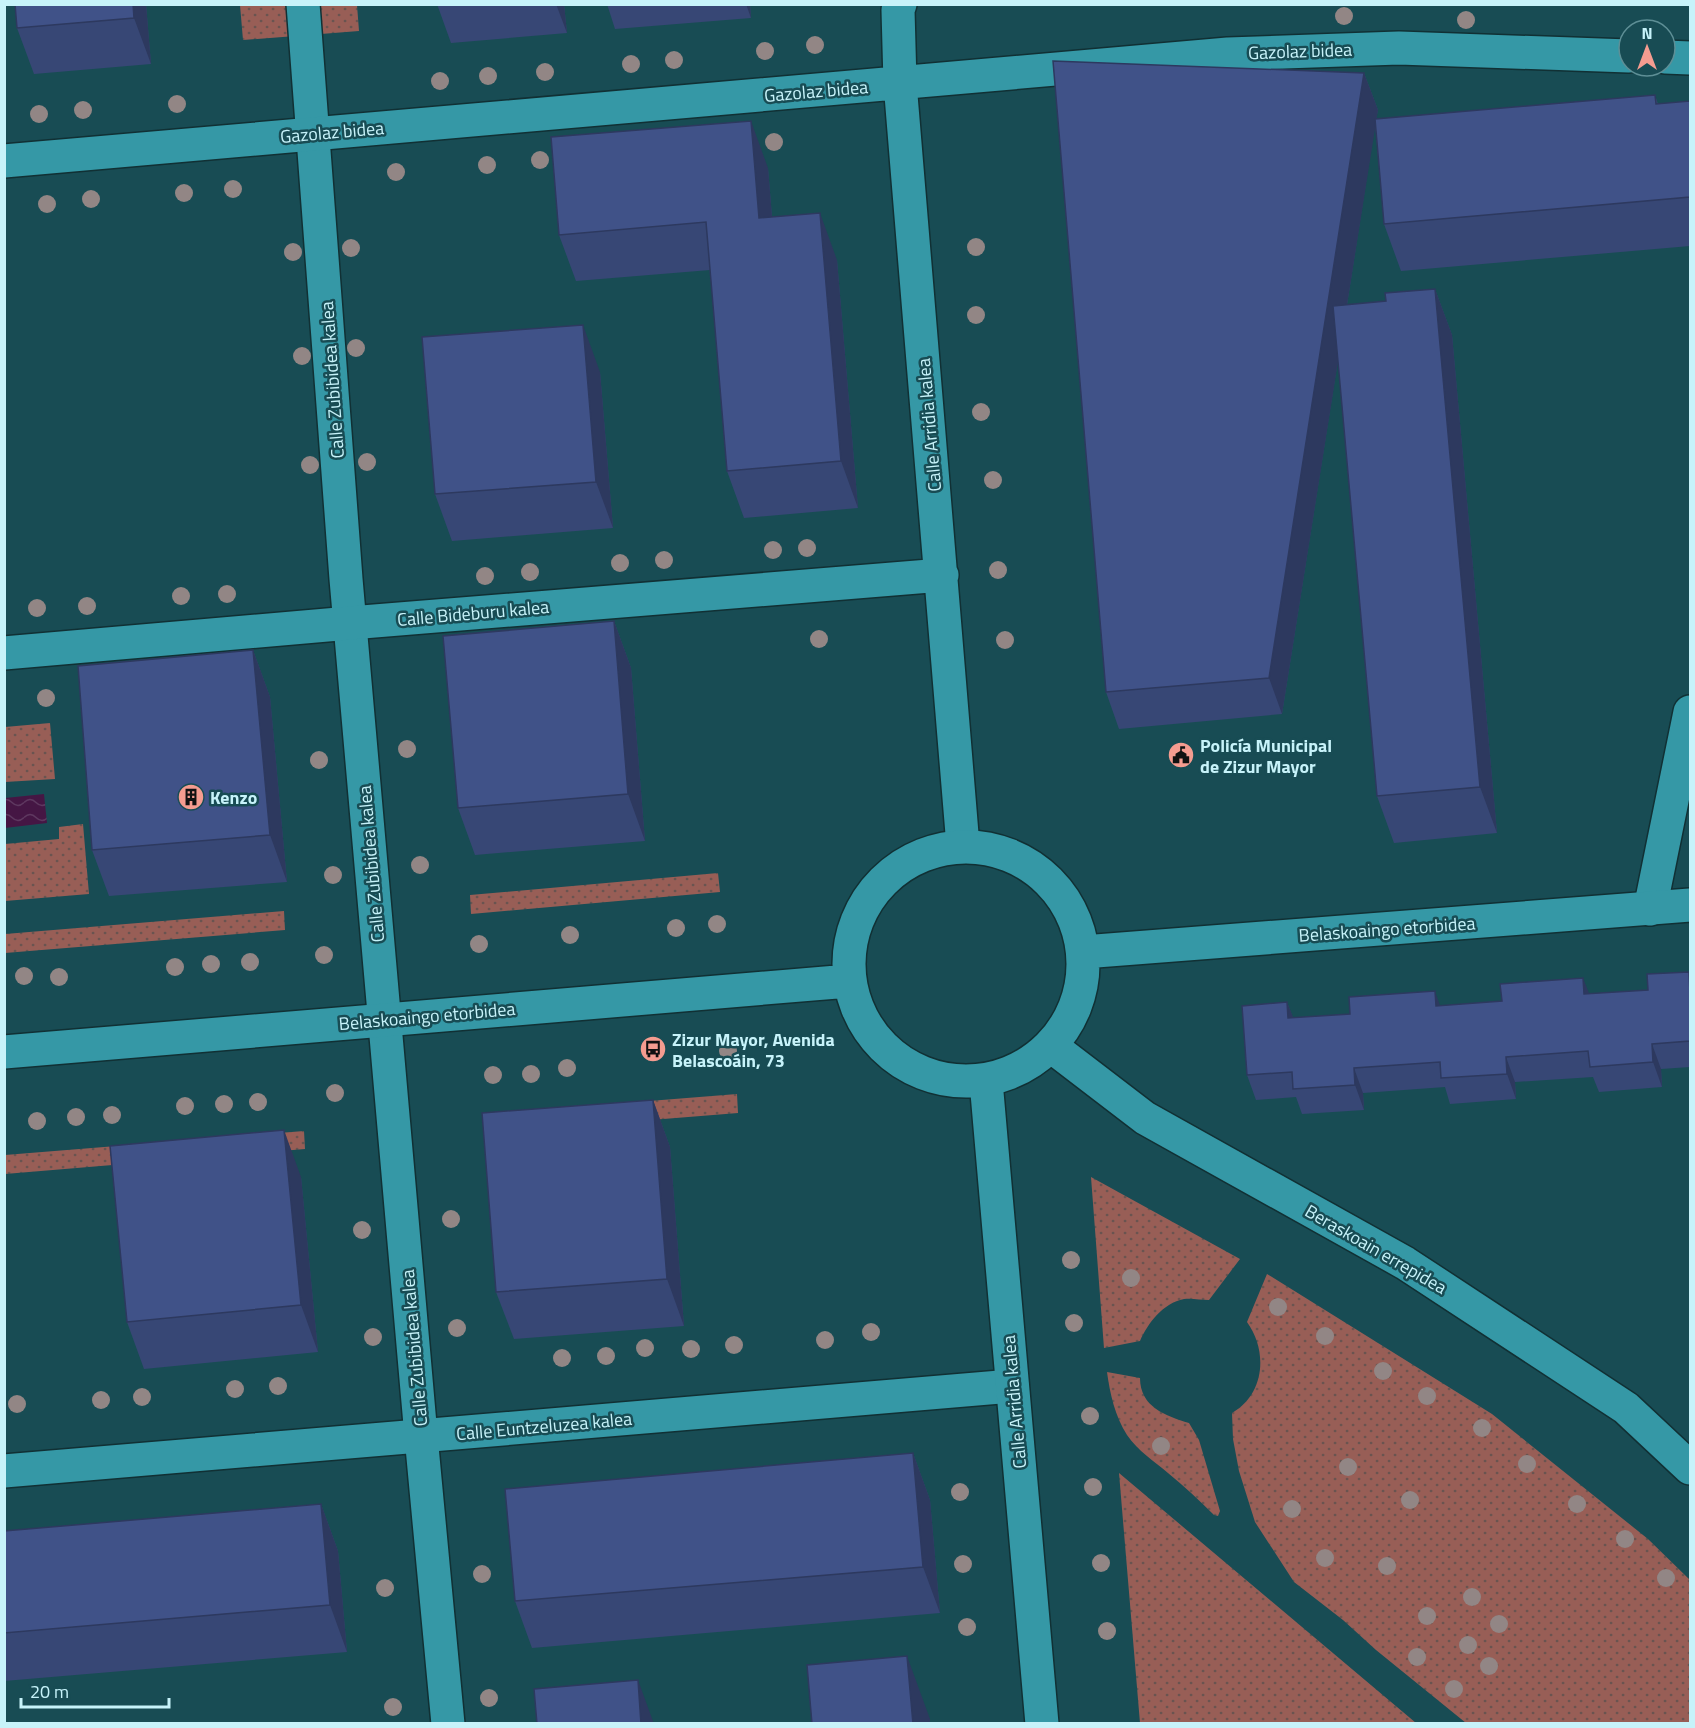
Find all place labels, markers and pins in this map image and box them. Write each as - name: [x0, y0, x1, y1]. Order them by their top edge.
- place label: Policía Municipal de Zizur Mayor: [1200, 732, 1332, 780]
- public building icon: Policía Municipal de Zizur Mayor: [1166, 740, 1196, 770]
- building icon: Kenzo: [176, 782, 206, 812]
- place label: Kenzo: [210, 784, 257, 811]
- place label: Zizur Mayor, Avenida Belascoáin, 73: [672, 1026, 835, 1074]
- bus stop icon: Zizur Mayor, Avenida Belascoáin, 73: [638, 1034, 668, 1064]

